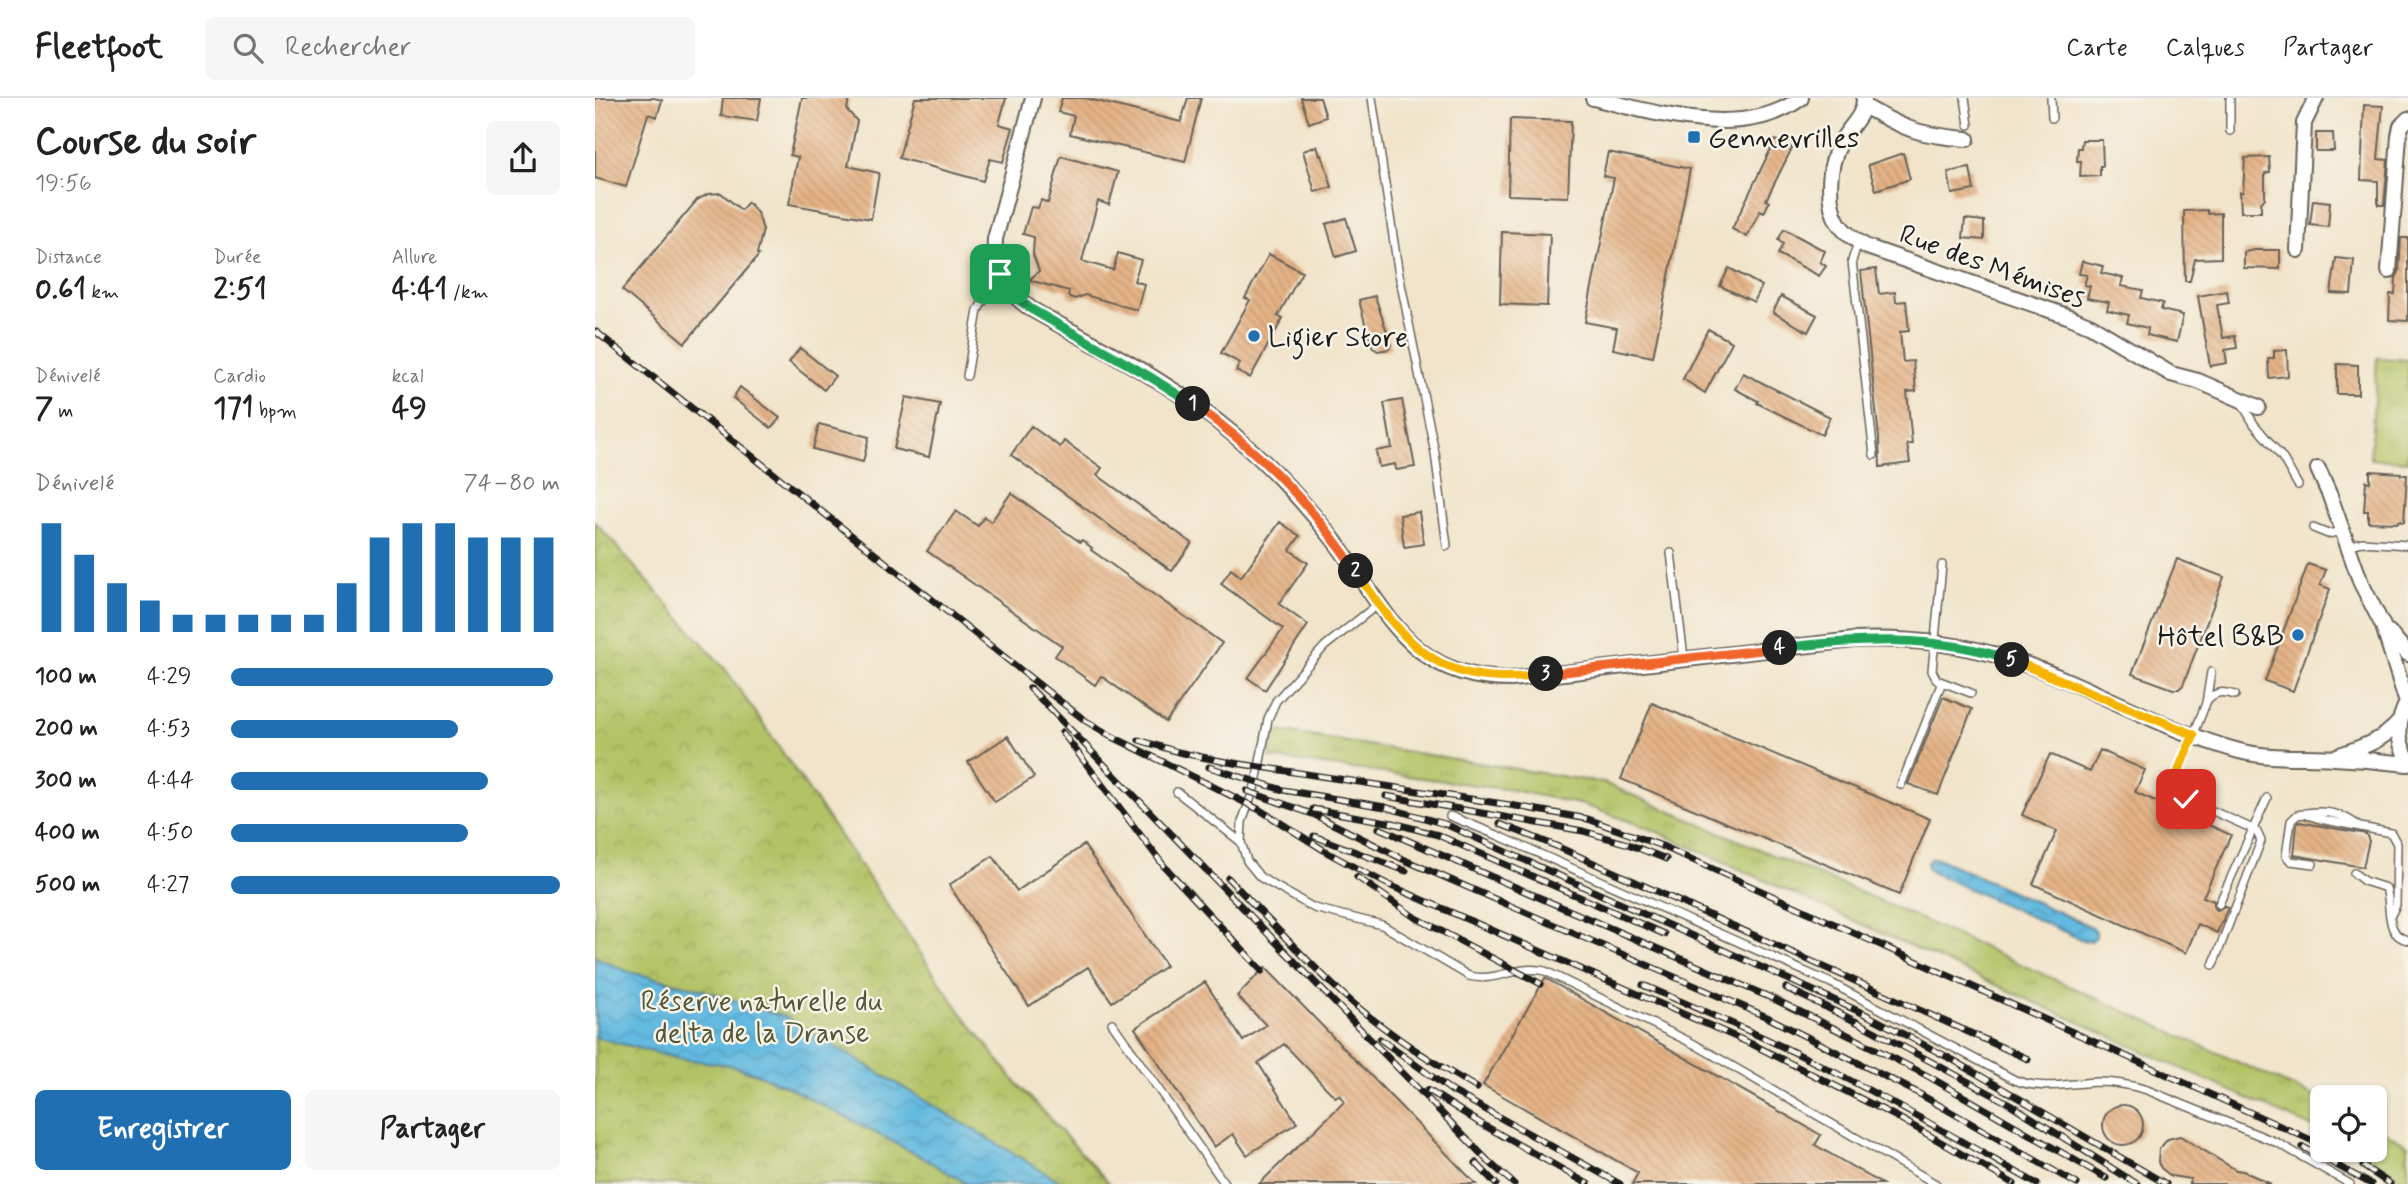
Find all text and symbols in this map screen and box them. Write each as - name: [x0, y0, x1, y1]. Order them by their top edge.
- search box: [205, 17, 695, 80]
- text: Fleetfoot: [35, 26, 163, 70]
- icon: search: [229, 29, 267, 67]
- text: Rechercher: [285, 31, 411, 65]
- text: Carte: [2066, 33, 2128, 64]
- text: Calques: [2166, 33, 2245, 64]
- text: Partager: [2283, 33, 2373, 64]
- text: Course du soir: [35, 118, 256, 167]
- button: share: [486, 121, 560, 195]
- place label: Gennevrilles: [1708, 121, 1860, 158]
- marker: Gennevrilles: [1686, 129, 1702, 145]
- text: 19:56: [35, 169, 92, 199]
- street label: Rue des Mémises: [1894, 217, 2090, 318]
- pin: [970, 244, 1030, 304]
- text: Distance: [35, 245, 102, 270]
- text: Durée: [213, 245, 261, 270]
- text: Allure: [392, 245, 437, 270]
- icon: arrive: [981, 255, 1019, 293]
- text: 0.61: [35, 270, 86, 309]
- text: 2:51: [213, 270, 267, 309]
- text: 4:41: [392, 270, 448, 309]
- text: km: [86, 280, 119, 305]
- text: /km: [448, 280, 489, 305]
- place label: Ligier Store: [1268, 320, 1408, 360]
- marker: Ligier Store: [1246, 328, 1262, 344]
- text: Dénivelé: [35, 364, 101, 389]
- text: Cardio: [213, 364, 266, 389]
- text: kcal: [392, 364, 424, 389]
- pin: 1: [1175, 386, 1211, 422]
- text: 7: [35, 389, 53, 428]
- text: 171: [213, 389, 254, 428]
- text: 49: [392, 389, 427, 428]
- text: 1: [1188, 391, 1197, 416]
- text: m: [53, 399, 73, 424]
- text: bpm: [254, 399, 297, 424]
- text: Dénivelé: [35, 469, 114, 499]
- text: 74–80 m: [464, 469, 560, 499]
- pin: 2: [1339, 554, 1373, 588]
- text: 2: [1351, 558, 1360, 583]
- place label: Hôtel B&B: [2157, 619, 2284, 656]
- marker: Hôtel B&B: [2290, 627, 2306, 643]
- pin: 4: [1763, 630, 1797, 666]
- text: 4: [1774, 635, 1785, 660]
- pin: 5: [1995, 642, 2029, 678]
- text: 5: [2006, 647, 2017, 672]
- pin: 3: [1529, 656, 1563, 692]
- text: 3: [1541, 661, 1550, 686]
- text: 100 m: [35, 662, 97, 692]
- text: 4:29: [147, 662, 192, 692]
- text: 200 m: [35, 714, 98, 744]
- text: 4:53: [147, 714, 190, 744]
- text: 300 m: [35, 766, 97, 796]
- text: 4:44: [147, 766, 194, 796]
- pin: [2156, 769, 2216, 829]
- icon: check: [2167, 780, 2205, 818]
- text: 400 m: [35, 818, 100, 848]
- text: 4:50: [147, 818, 193, 848]
- text: 500 m: [35, 870, 100, 900]
- text: 4:27: [147, 870, 189, 900]
- park label: Réserve naturelle du delta de la Dranse: [641, 984, 883, 1053]
- map controls: [2310, 1085, 2387, 1162]
- button: locate: [2310, 1085, 2387, 1162]
- button: Enregistrer: [35, 1090, 291, 1170]
- button: Partager: [305, 1090, 560, 1170]

